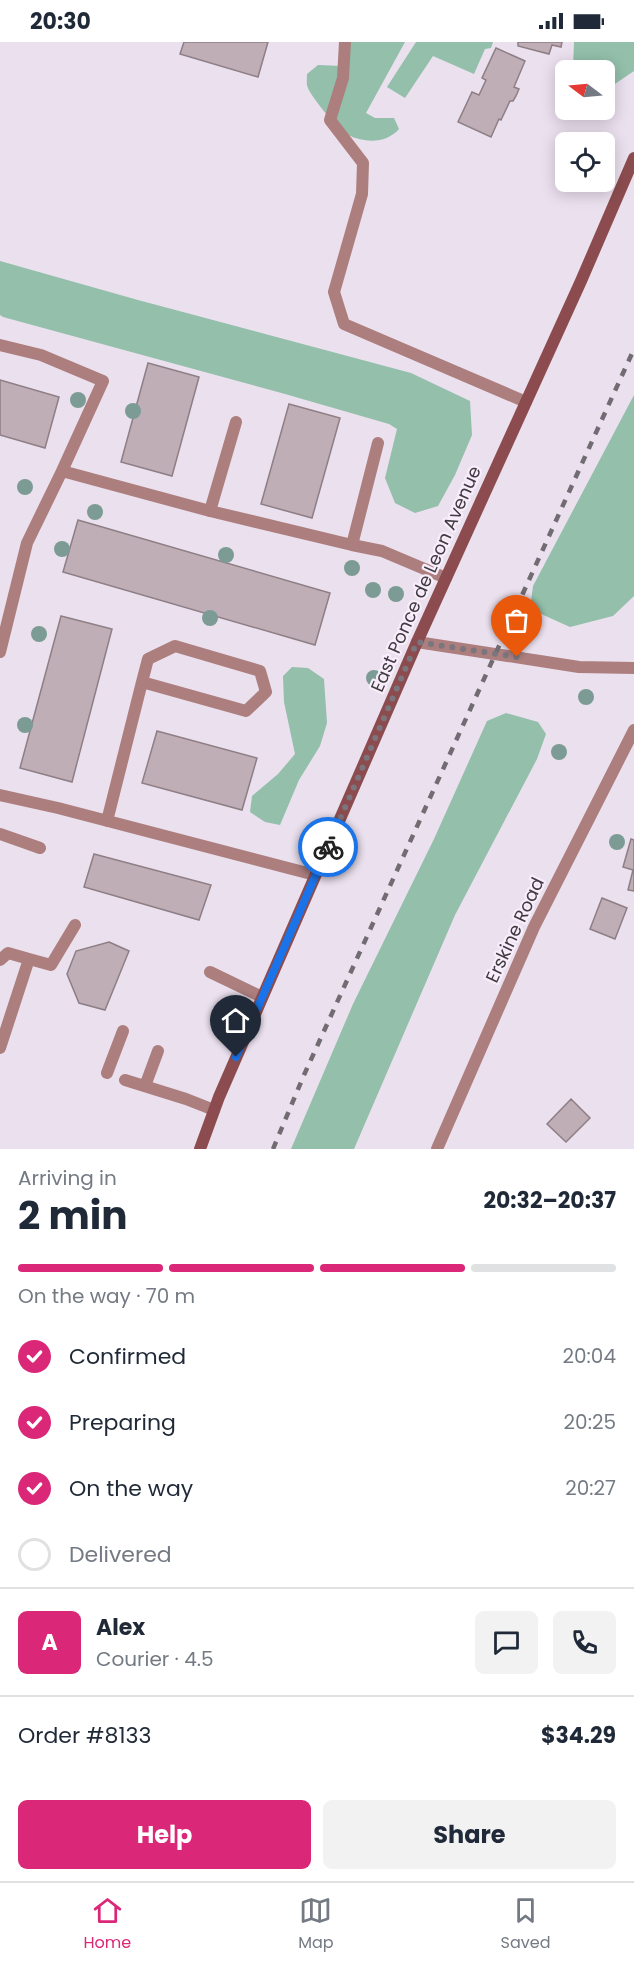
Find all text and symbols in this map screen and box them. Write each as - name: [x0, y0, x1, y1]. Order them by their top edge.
- text: 20:30: [30, 6, 91, 37]
- north arrow: [555, 60, 615, 120]
- map controls: [555, 60, 615, 192]
- button: locate: [555, 132, 615, 192]
- street label: East Ponce de Leon Avenue: [364, 462, 487, 696]
- pin: [491, 595, 542, 657]
- icon: bag: [500, 604, 533, 637]
- courier: [298, 817, 358, 877]
- icon: bike: [312, 831, 345, 864]
- street label: Erskine Road: [479, 873, 550, 986]
- pin: [210, 995, 261, 1057]
- icon: home: [219, 1004, 252, 1037]
- text: Arriving in: [18, 1164, 117, 1192]
- text: 20:32–20:37: [483, 1185, 616, 1216]
- text: 2 min: [18, 1188, 128, 1243]
- text: On the way · 70 m: [18, 1282, 195, 1310]
- icon: check: [18, 1340, 51, 1373]
- text: Confirmed: [69, 1341, 186, 1372]
- text: 20:04: [563, 1342, 616, 1370]
- icon: check: [18, 1406, 51, 1439]
- text: Preparing: [69, 1407, 176, 1438]
- text: 20:25: [564, 1408, 616, 1436]
- icon: check: [18, 1472, 51, 1505]
- text: On the way: [69, 1473, 193, 1504]
- text: 20:27: [565, 1474, 616, 1502]
- text: Delivered: [69, 1539, 172, 1570]
- button: chat: [475, 1611, 538, 1674]
- button: phone: [553, 1611, 616, 1674]
- text: Alex: [96, 1612, 145, 1643]
- text: A: [41, 1627, 58, 1658]
- text: Courier · 4.5: [96, 1645, 214, 1673]
- text: Order #8133: [18, 1720, 151, 1751]
- text: $34.29: [541, 1720, 616, 1751]
- button: Help: [18, 1800, 311, 1869]
- button: Share: [323, 1800, 616, 1869]
- tab: Home: [83, 1894, 131, 1955]
- tab: Map: [298, 1894, 334, 1955]
- tab: Saved: [501, 1894, 550, 1955]

